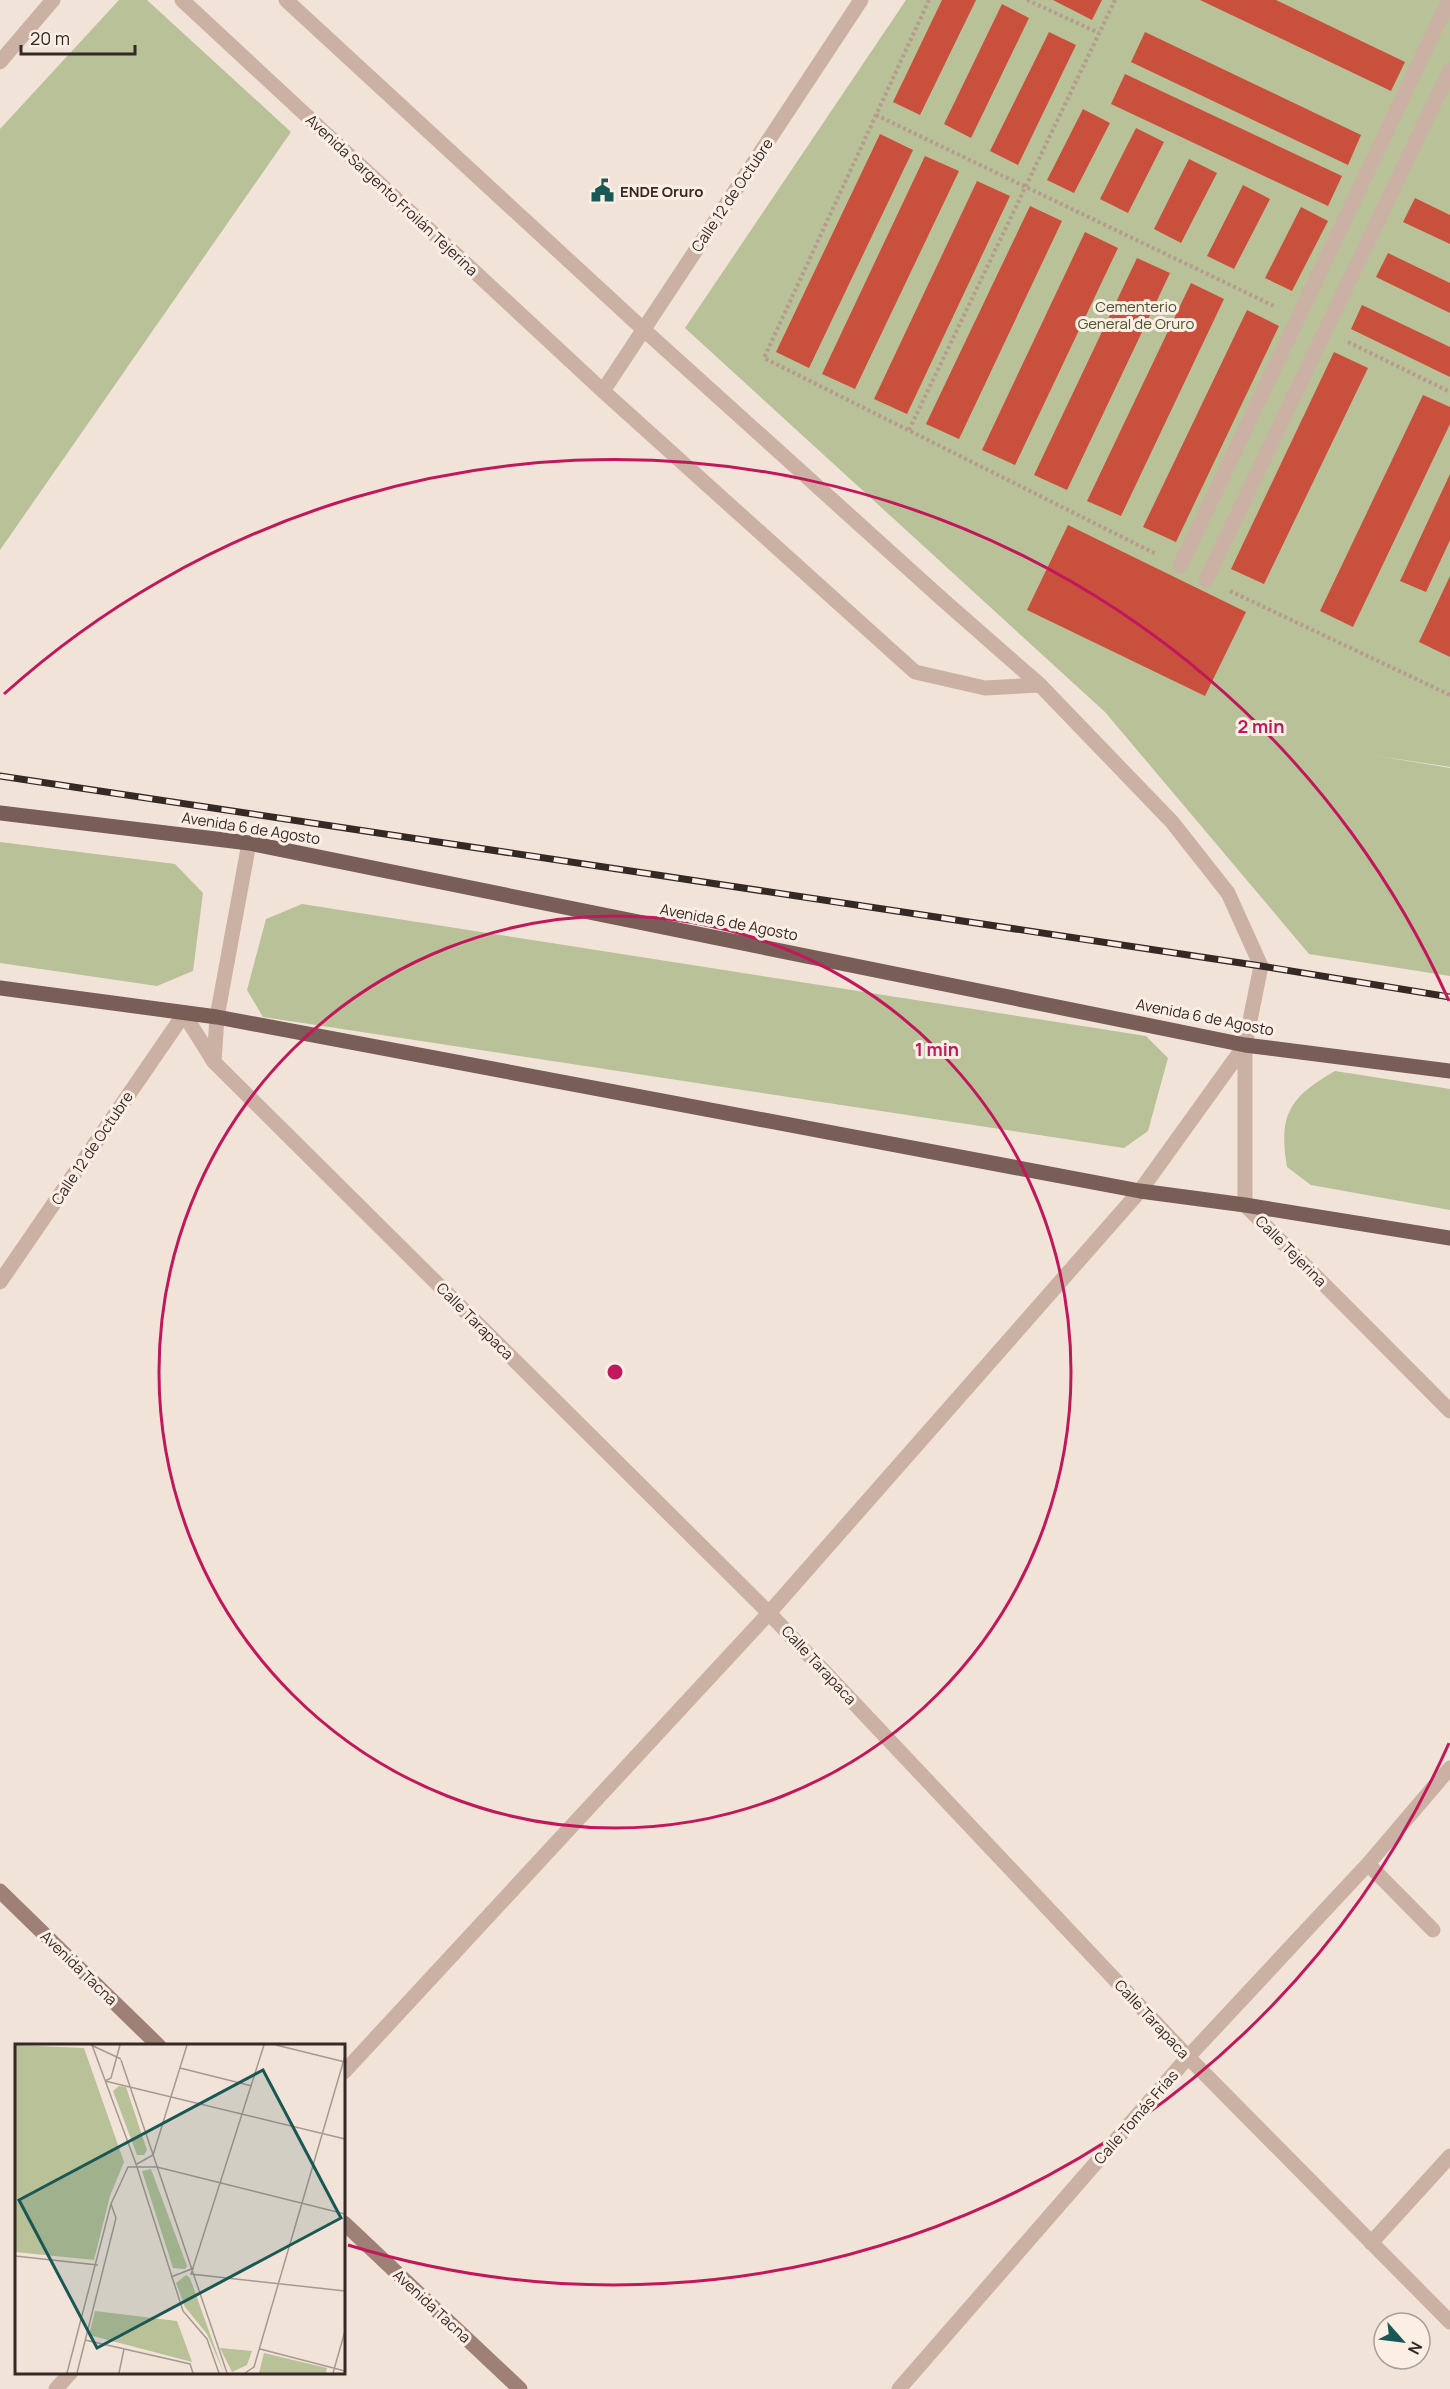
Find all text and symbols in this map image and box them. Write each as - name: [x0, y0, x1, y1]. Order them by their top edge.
- scale bar: [21, 18, 135, 56]
- text: 20 m: [30, 26, 70, 50]
- street label: Avenida Sargento Froilán Tejerina: [301, 110, 483, 280]
- street label: Calle 12 de Octubre: [686, 134, 778, 256]
- public building icon: ENDE Oruro: [589, 178, 615, 204]
- place label: ENDE Oruro: [620, 181, 704, 202]
- park label: Cementerio General de Oruro: [1078, 296, 1194, 334]
- text: 2 min: [1238, 714, 1284, 738]
- street label: Avenida 6 de Agosto: [180, 807, 322, 849]
- street label: Avenida 6 de Agosto: [658, 898, 800, 946]
- street label: Avenida 6 de Agosto: [1134, 993, 1276, 1041]
- text: 1 min: [915, 1037, 959, 1061]
- street label: Calle 12 de Octubre: [46, 1087, 138, 1209]
- street label: Calle Tejerina: [1251, 1211, 1331, 1291]
- street label: Calle Tarapaca: [432, 1278, 518, 1364]
- centre of rings: [605, 1362, 625, 1382]
- street label: Calle Tarapaca: [777, 1621, 861, 1709]
- street label: Avenida Tacna: [36, 1926, 122, 2010]
- street label: Calle Tarapaca: [1110, 1975, 1194, 2063]
- inset map: [15, 2044, 345, 2374]
- street label: Calle Tomás Frías: [1089, 2065, 1183, 2169]
- street label: Avenida Tacna: [389, 2265, 475, 2347]
- north arrow: [1372, 2311, 1432, 2371]
- text: N: [1403, 2338, 1428, 2358]

